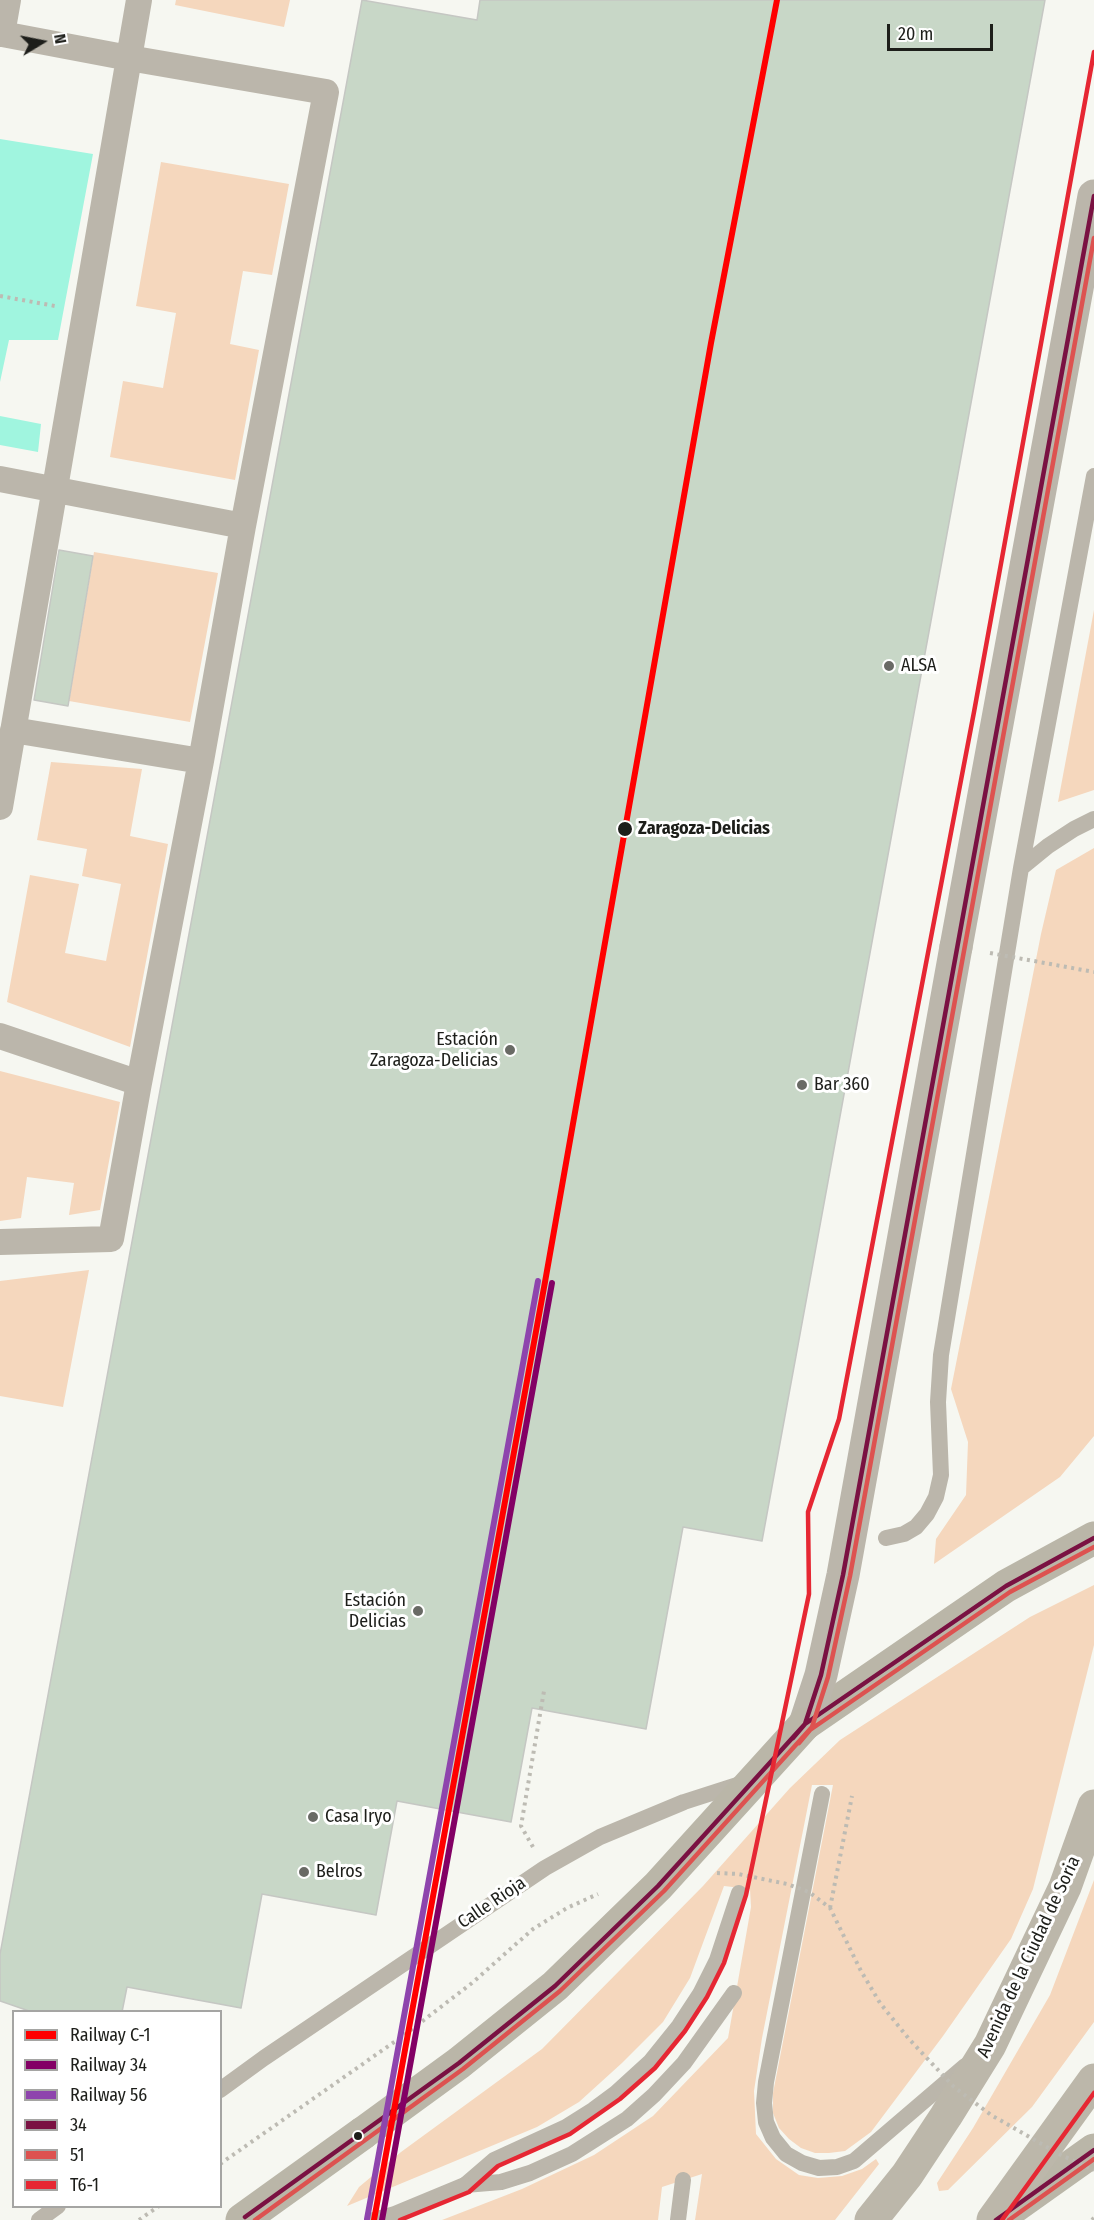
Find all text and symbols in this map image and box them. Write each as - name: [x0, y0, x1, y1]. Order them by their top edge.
- north arrow: [12, 12, 72, 72]
- scale bar: [890, 12, 996, 50]
- text: 20 m: [898, 23, 933, 45]
- text: N: [50, 32, 70, 45]
- place label: ALSA: [901, 655, 936, 677]
- marker: ALSA: [882, 659, 896, 673]
- place label: Zaragoza-Delicias: [638, 818, 770, 840]
- marker: Zaragoza-Delicias: [616, 820, 634, 838]
- place label: Estación Zaragoza-Delicias: [370, 1029, 498, 1072]
- marker: Estación Zaragoza-Delicias: [503, 1043, 517, 1057]
- place label: Bar 360: [814, 1074, 870, 1096]
- marker: Bar 360: [795, 1078, 809, 1092]
- place label: Estación Delicias: [344, 1590, 406, 1632]
- marker: Estación Delicias: [411, 1604, 425, 1618]
- place label: Casa Iryo: [325, 1806, 392, 1828]
- marker: Casa Iryo: [306, 1810, 320, 1824]
- street label: Avenida de la Ciudad de Soria: [973, 1853, 1085, 2061]
- place label: Belros: [316, 1861, 362, 1883]
- marker: Belros: [297, 1865, 311, 1879]
- street label: Calle Rioja: [454, 1872, 530, 1934]
- legend: [12, 2010, 222, 2208]
- text: Railway C-1: [70, 2024, 151, 2046]
- text: Railway 34: [70, 2054, 147, 2076]
- text: Railway 56: [70, 2084, 147, 2106]
- text: 34: [70, 2114, 87, 2136]
- unlabelled marker: [352, 2130, 364, 2142]
- text: 51: [70, 2144, 84, 2166]
- text: T6-1: [70, 2174, 99, 2196]

